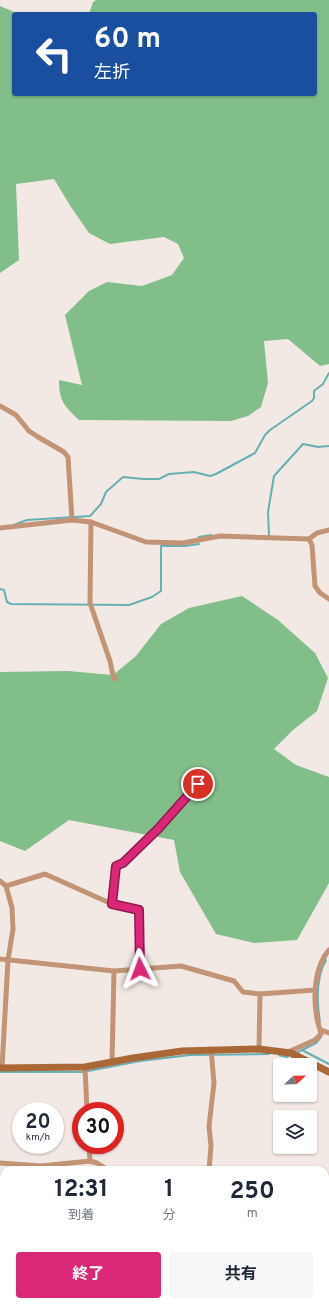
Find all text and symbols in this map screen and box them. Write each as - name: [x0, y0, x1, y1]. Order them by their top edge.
- text: 60 m: [94, 22, 161, 58]
- icon: left: [28, 28, 80, 80]
- text: 左折: [94, 62, 130, 85]
- pin: [181, 767, 215, 801]
- icon: arrive: [187, 773, 209, 795]
- position arrow: [119, 948, 161, 990]
- north arrow: [273, 1058, 317, 1102]
- map controls: [273, 1058, 317, 1154]
- speed limit sign: 30: [72, 1102, 124, 1154]
- text: 20: [25, 1110, 51, 1136]
- button: layers: [273, 1110, 317, 1154]
- text: km/h: [26, 1131, 50, 1144]
- text: 12:31: [54, 1175, 108, 1205]
- text: 1: [164, 1175, 174, 1205]
- text: 250: [230, 1177, 275, 1207]
- text: m: [247, 1206, 258, 1222]
- text: 到着: [68, 1208, 94, 1224]
- text: 分: [162, 1208, 175, 1224]
- button: 終了: [16, 1252, 161, 1298]
- button: 共有: [169, 1252, 313, 1298]

